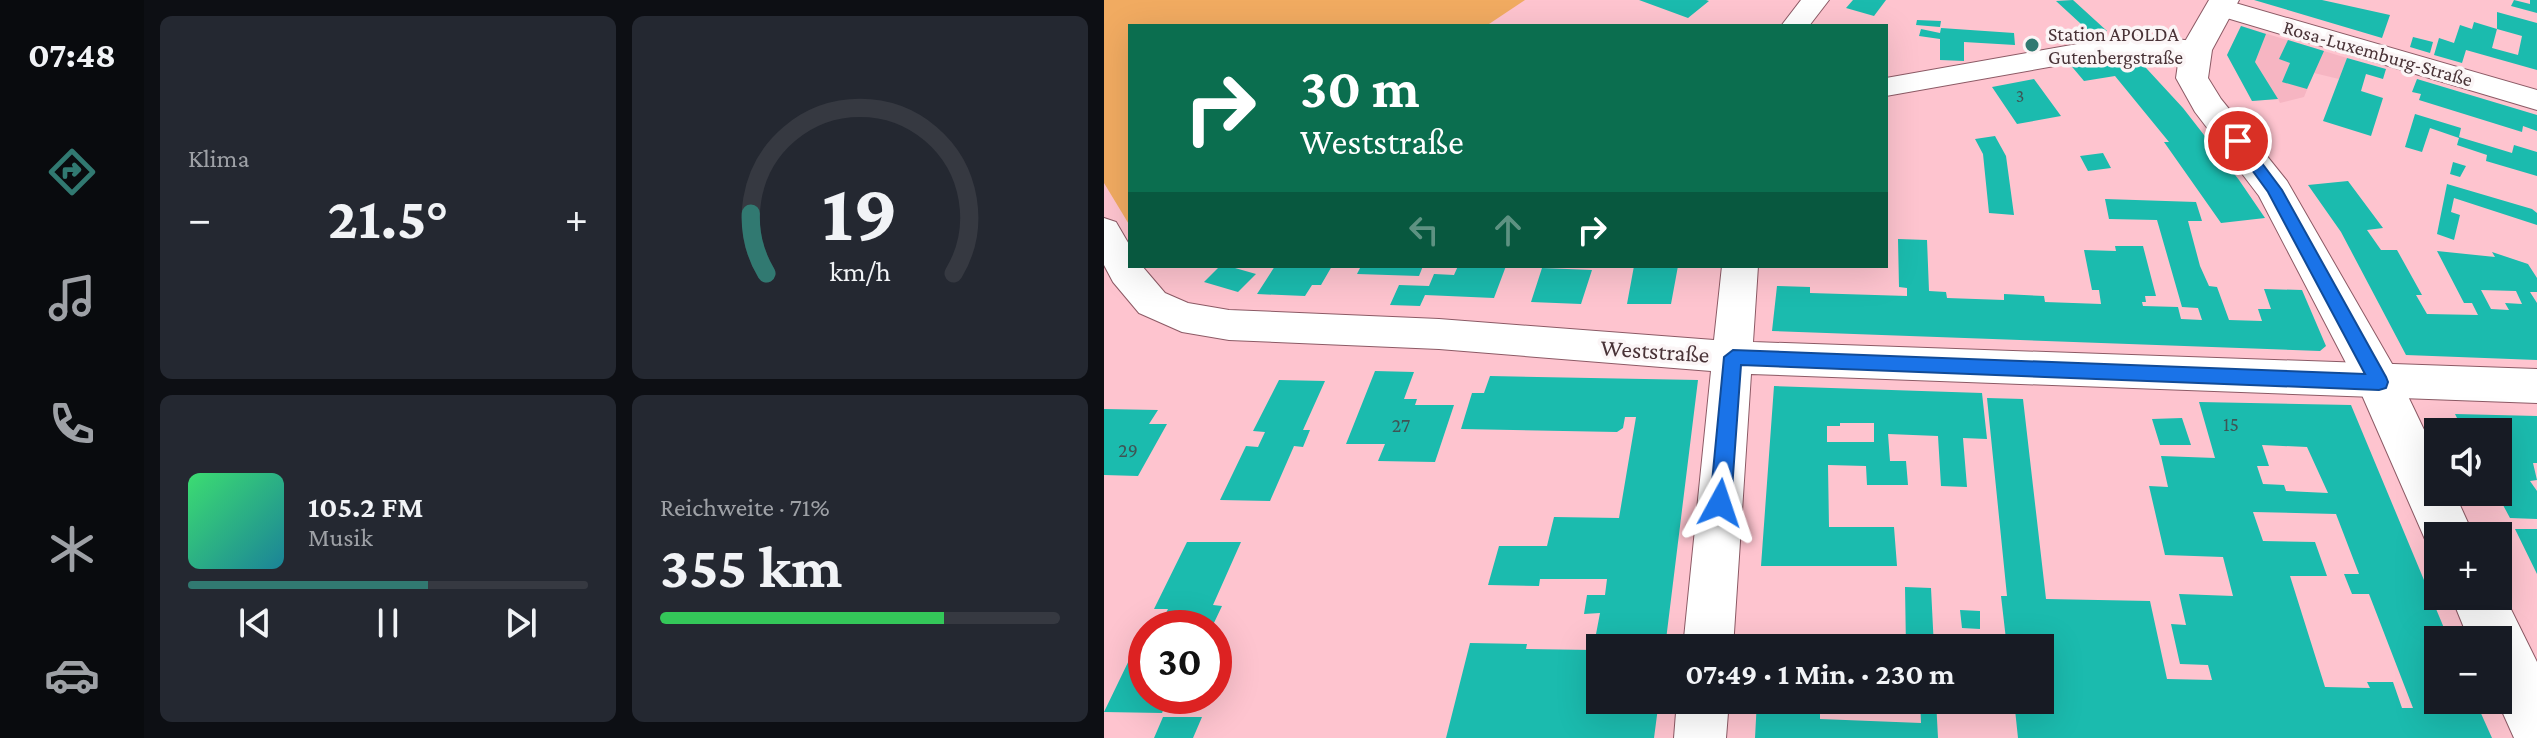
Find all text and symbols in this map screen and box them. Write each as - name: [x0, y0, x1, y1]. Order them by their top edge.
- street label: Rosa-Luxemburg-Straße: [2281, 15, 2475, 92]
- place label: Station APOLDA Gutenbergstraße: [2048, 23, 2183, 69]
- text: 07:48: [28, 35, 116, 75]
- marker: Station APOLDA Gutenbergstraße: [2023, 36, 2041, 54]
- icon: right: [1168, 56, 1272, 160]
- text: 30 m: [1300, 57, 1420, 119]
- house number: 3: [2016, 86, 2024, 106]
- pin: [2204, 107, 2272, 175]
- icon: arrive: [2216, 119, 2260, 163]
- text: Weststraße: [1300, 122, 1464, 162]
- icon: directions: [44, 144, 100, 200]
- text: Klima: [188, 144, 250, 173]
- text: 19: [822, 164, 898, 257]
- text: 21.5°: [327, 184, 449, 251]
- text: −: [188, 194, 211, 242]
- text: +: [565, 194, 588, 242]
- icon: left: [1402, 208, 1446, 252]
- icon: ahead: [1486, 208, 1530, 252]
- icon: right: [1570, 208, 1614, 252]
- text: km/h: [829, 255, 891, 287]
- icon: music: [44, 270, 100, 326]
- street label: Weststraße: [1600, 333, 1710, 368]
- icon: phone: [44, 396, 100, 452]
- house number: 15: [2223, 413, 2239, 435]
- house number: 27: [1392, 414, 1410, 436]
- map controls: [2424, 418, 2512, 714]
- button: sound: [2424, 418, 2512, 506]
- house number: 29: [1118, 439, 1138, 461]
- position arrow: [1678, 461, 1762, 545]
- text: 105.2 FM: [308, 490, 423, 523]
- text: Reichweite · 71%: [660, 493, 830, 522]
- icon: climate: [44, 521, 100, 577]
- button: +: [2424, 522, 2512, 610]
- text: Musik: [308, 523, 373, 552]
- text: 355 km: [660, 533, 842, 600]
- icon: previous: [233, 601, 277, 645]
- icon: pause: [366, 601, 410, 645]
- icon: next: [499, 601, 543, 645]
- speed limit sign: 30: [1128, 610, 1232, 714]
- button: −: [2424, 626, 2512, 714]
- icon: car: [44, 647, 100, 703]
- text: 07:49 · 1 Min. · 230 m: [1685, 657, 1955, 690]

